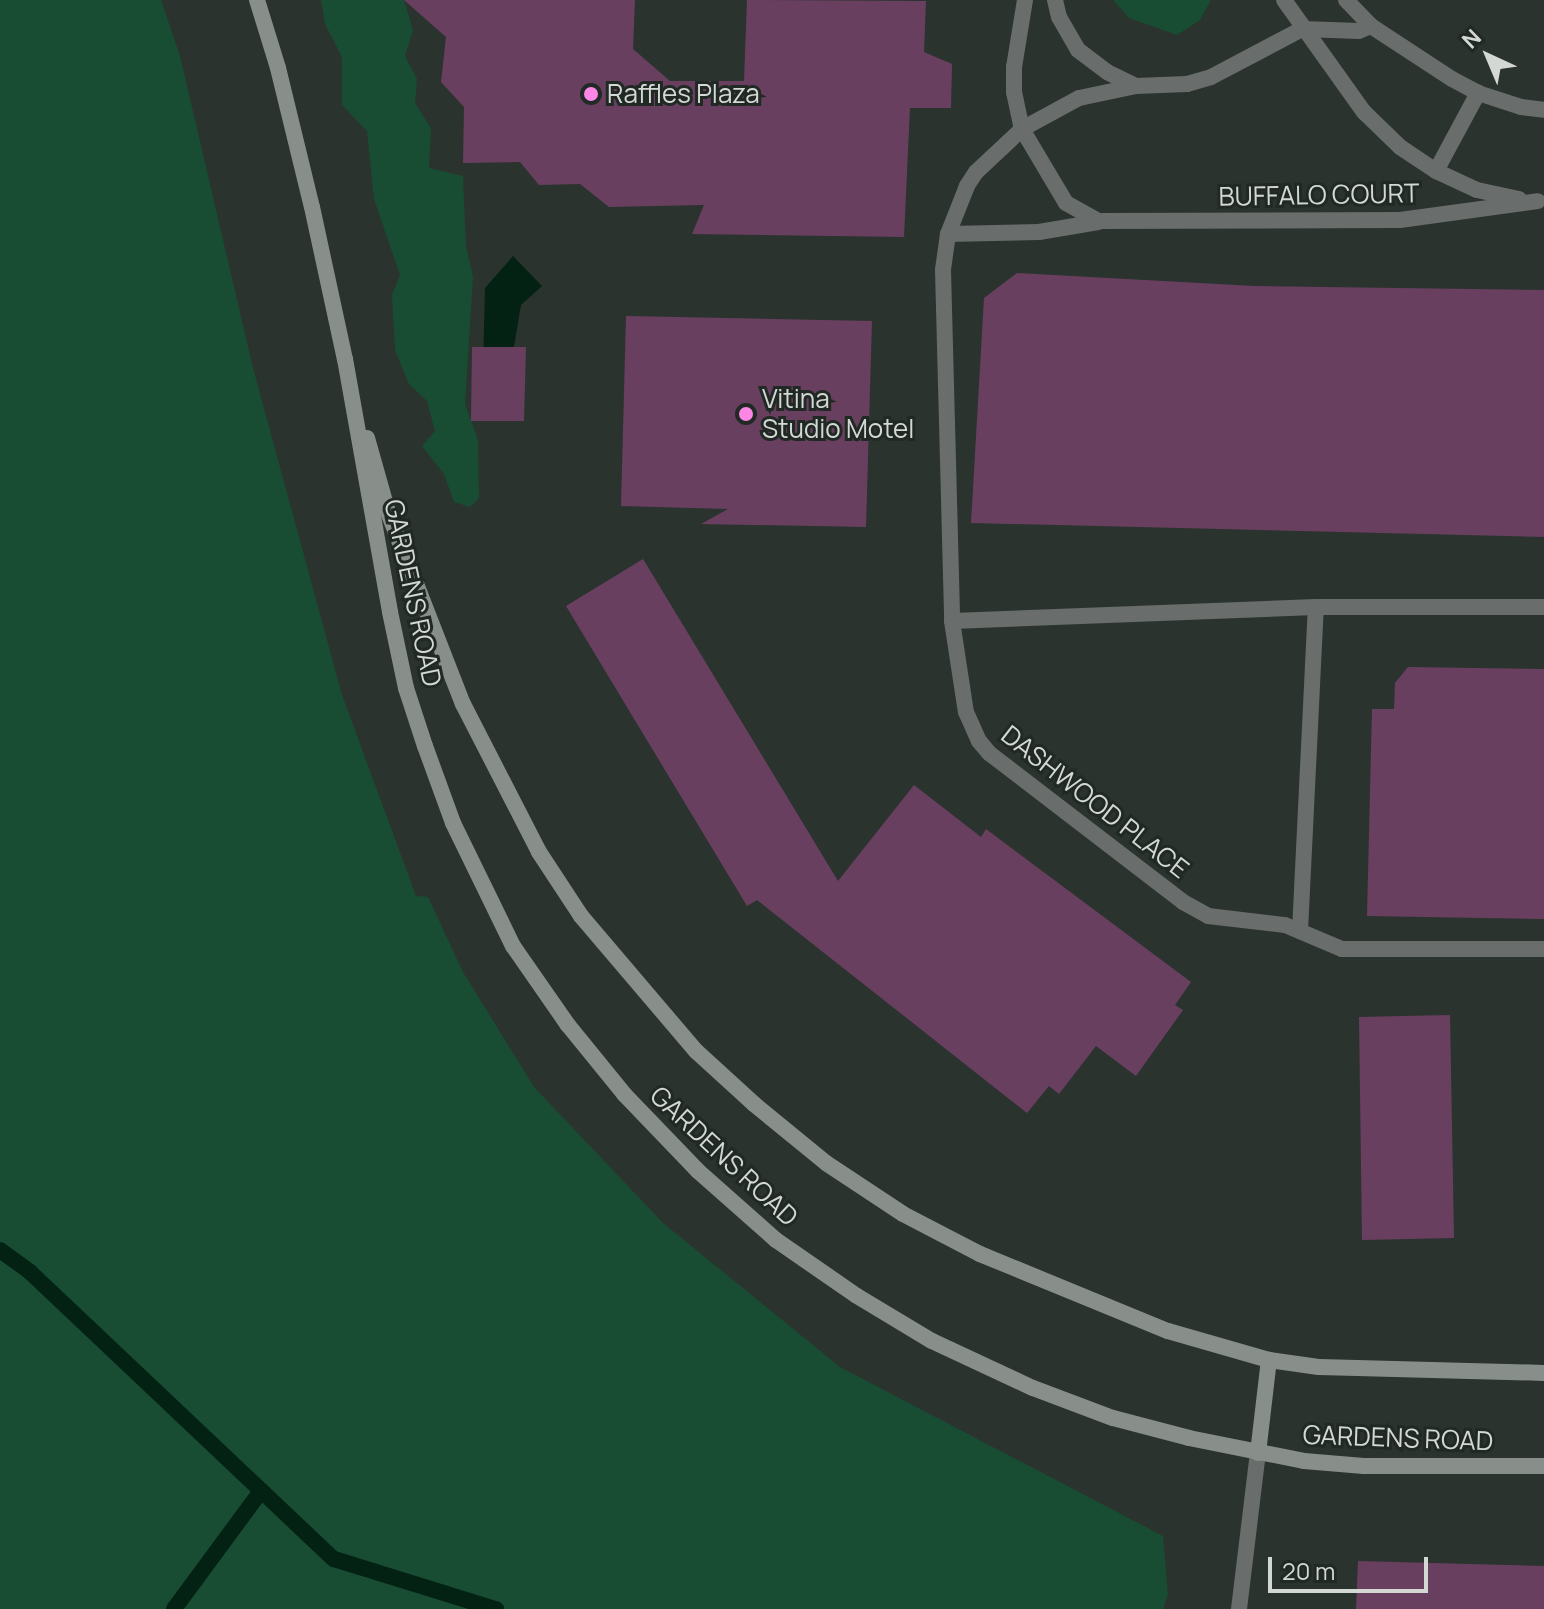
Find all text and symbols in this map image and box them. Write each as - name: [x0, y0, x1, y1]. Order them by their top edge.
- north arrow: [1448, 16, 1528, 96]
- text: N: [1455, 22, 1487, 55]
- place label: Raffles Plaza: [607, 78, 760, 110]
- marker: Raffles Plaza: [582, 85, 600, 103]
- street label: BUFFALO COURT: [1218, 178, 1420, 212]
- place label: Vitina Studio Motel: [762, 383, 914, 444]
- marker: Vitina Studio Motel: [737, 405, 755, 423]
- street label: GARDENS ROAD: [378, 497, 448, 689]
- street label: DASHWOOD PLACE: [995, 719, 1195, 885]
- street label: GARDENS ROAD: [644, 1080, 804, 1232]
- street label: GARDENS ROAD: [1302, 1419, 1494, 1457]
- scale bar: [1272, 1541, 1432, 1591]
- text: 20 m: [1282, 1554, 1335, 1587]

